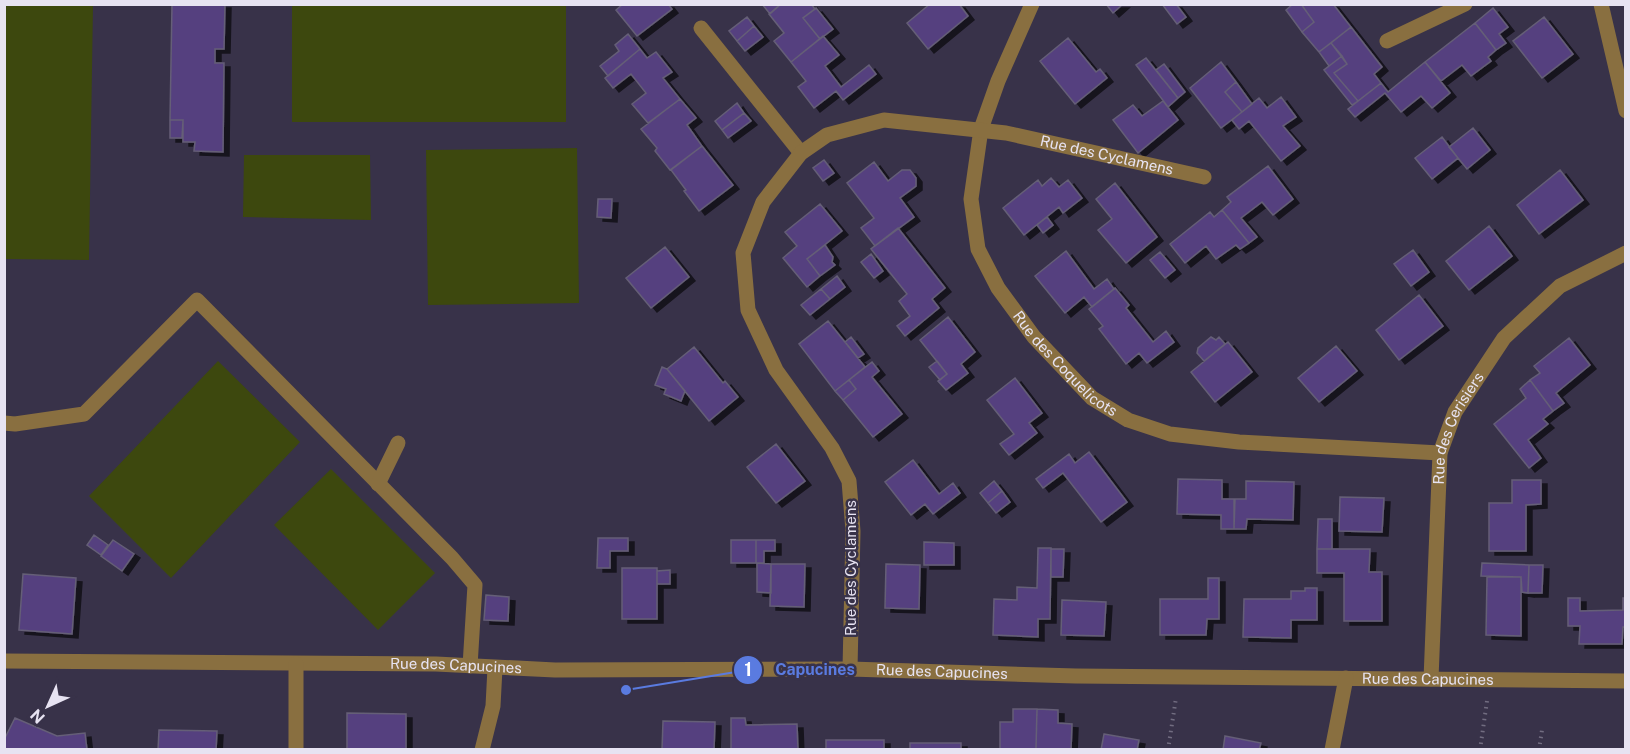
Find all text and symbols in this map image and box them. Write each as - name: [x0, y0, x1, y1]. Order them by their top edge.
- street label: Rue des Cyclamens: [1039, 132, 1175, 178]
- street label: Rue des Coquelicots: [1010, 308, 1121, 419]
- street label: Rue des Cerisiers: [1430, 369, 1487, 485]
- street label: Rue des Cyclamens: [842, 500, 859, 636]
- callout: Capucines: [733, 653, 867, 687]
- street label: Rue des Capucines: [390, 655, 522, 676]
- text: 1: [744, 659, 752, 680]
- text: Capucines: [775, 660, 855, 679]
- street label: Rue des Capucines: [876, 661, 1008, 682]
- street label: Rue des Capucines: [1362, 670, 1494, 688]
- north arrow: [18, 676, 78, 736]
- text: N: [27, 705, 49, 727]

